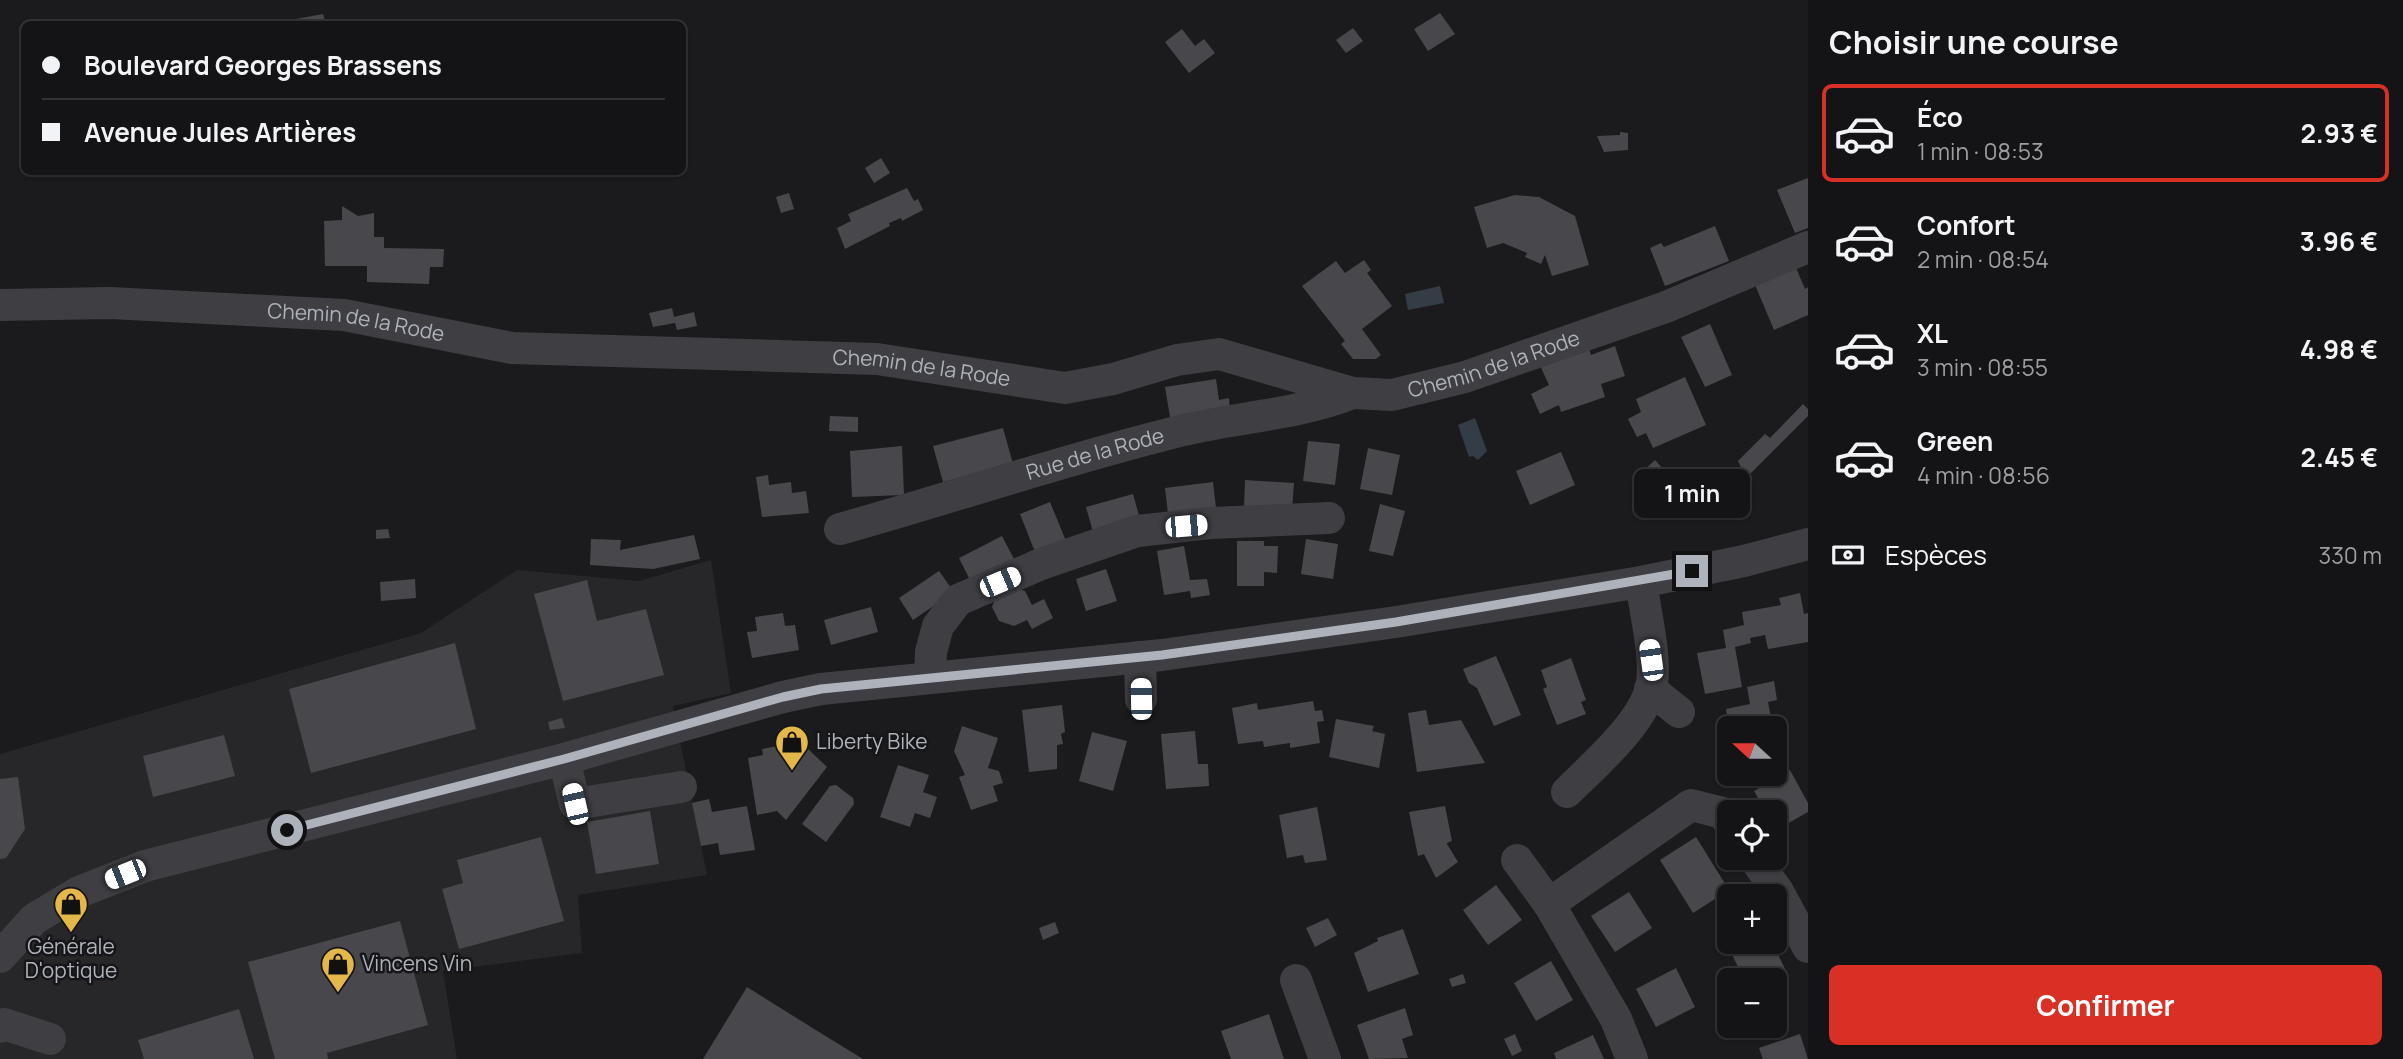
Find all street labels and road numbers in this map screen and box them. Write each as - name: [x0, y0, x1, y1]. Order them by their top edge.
- street label: Chemin de la Rode: [267, 296, 447, 347]
- street label: Chemin de la Rode: [1405, 323, 1583, 404]
- street label: Chemin de la Rode: [832, 343, 1013, 392]
- street label: Rue de la Rode: [1022, 421, 1167, 486]

